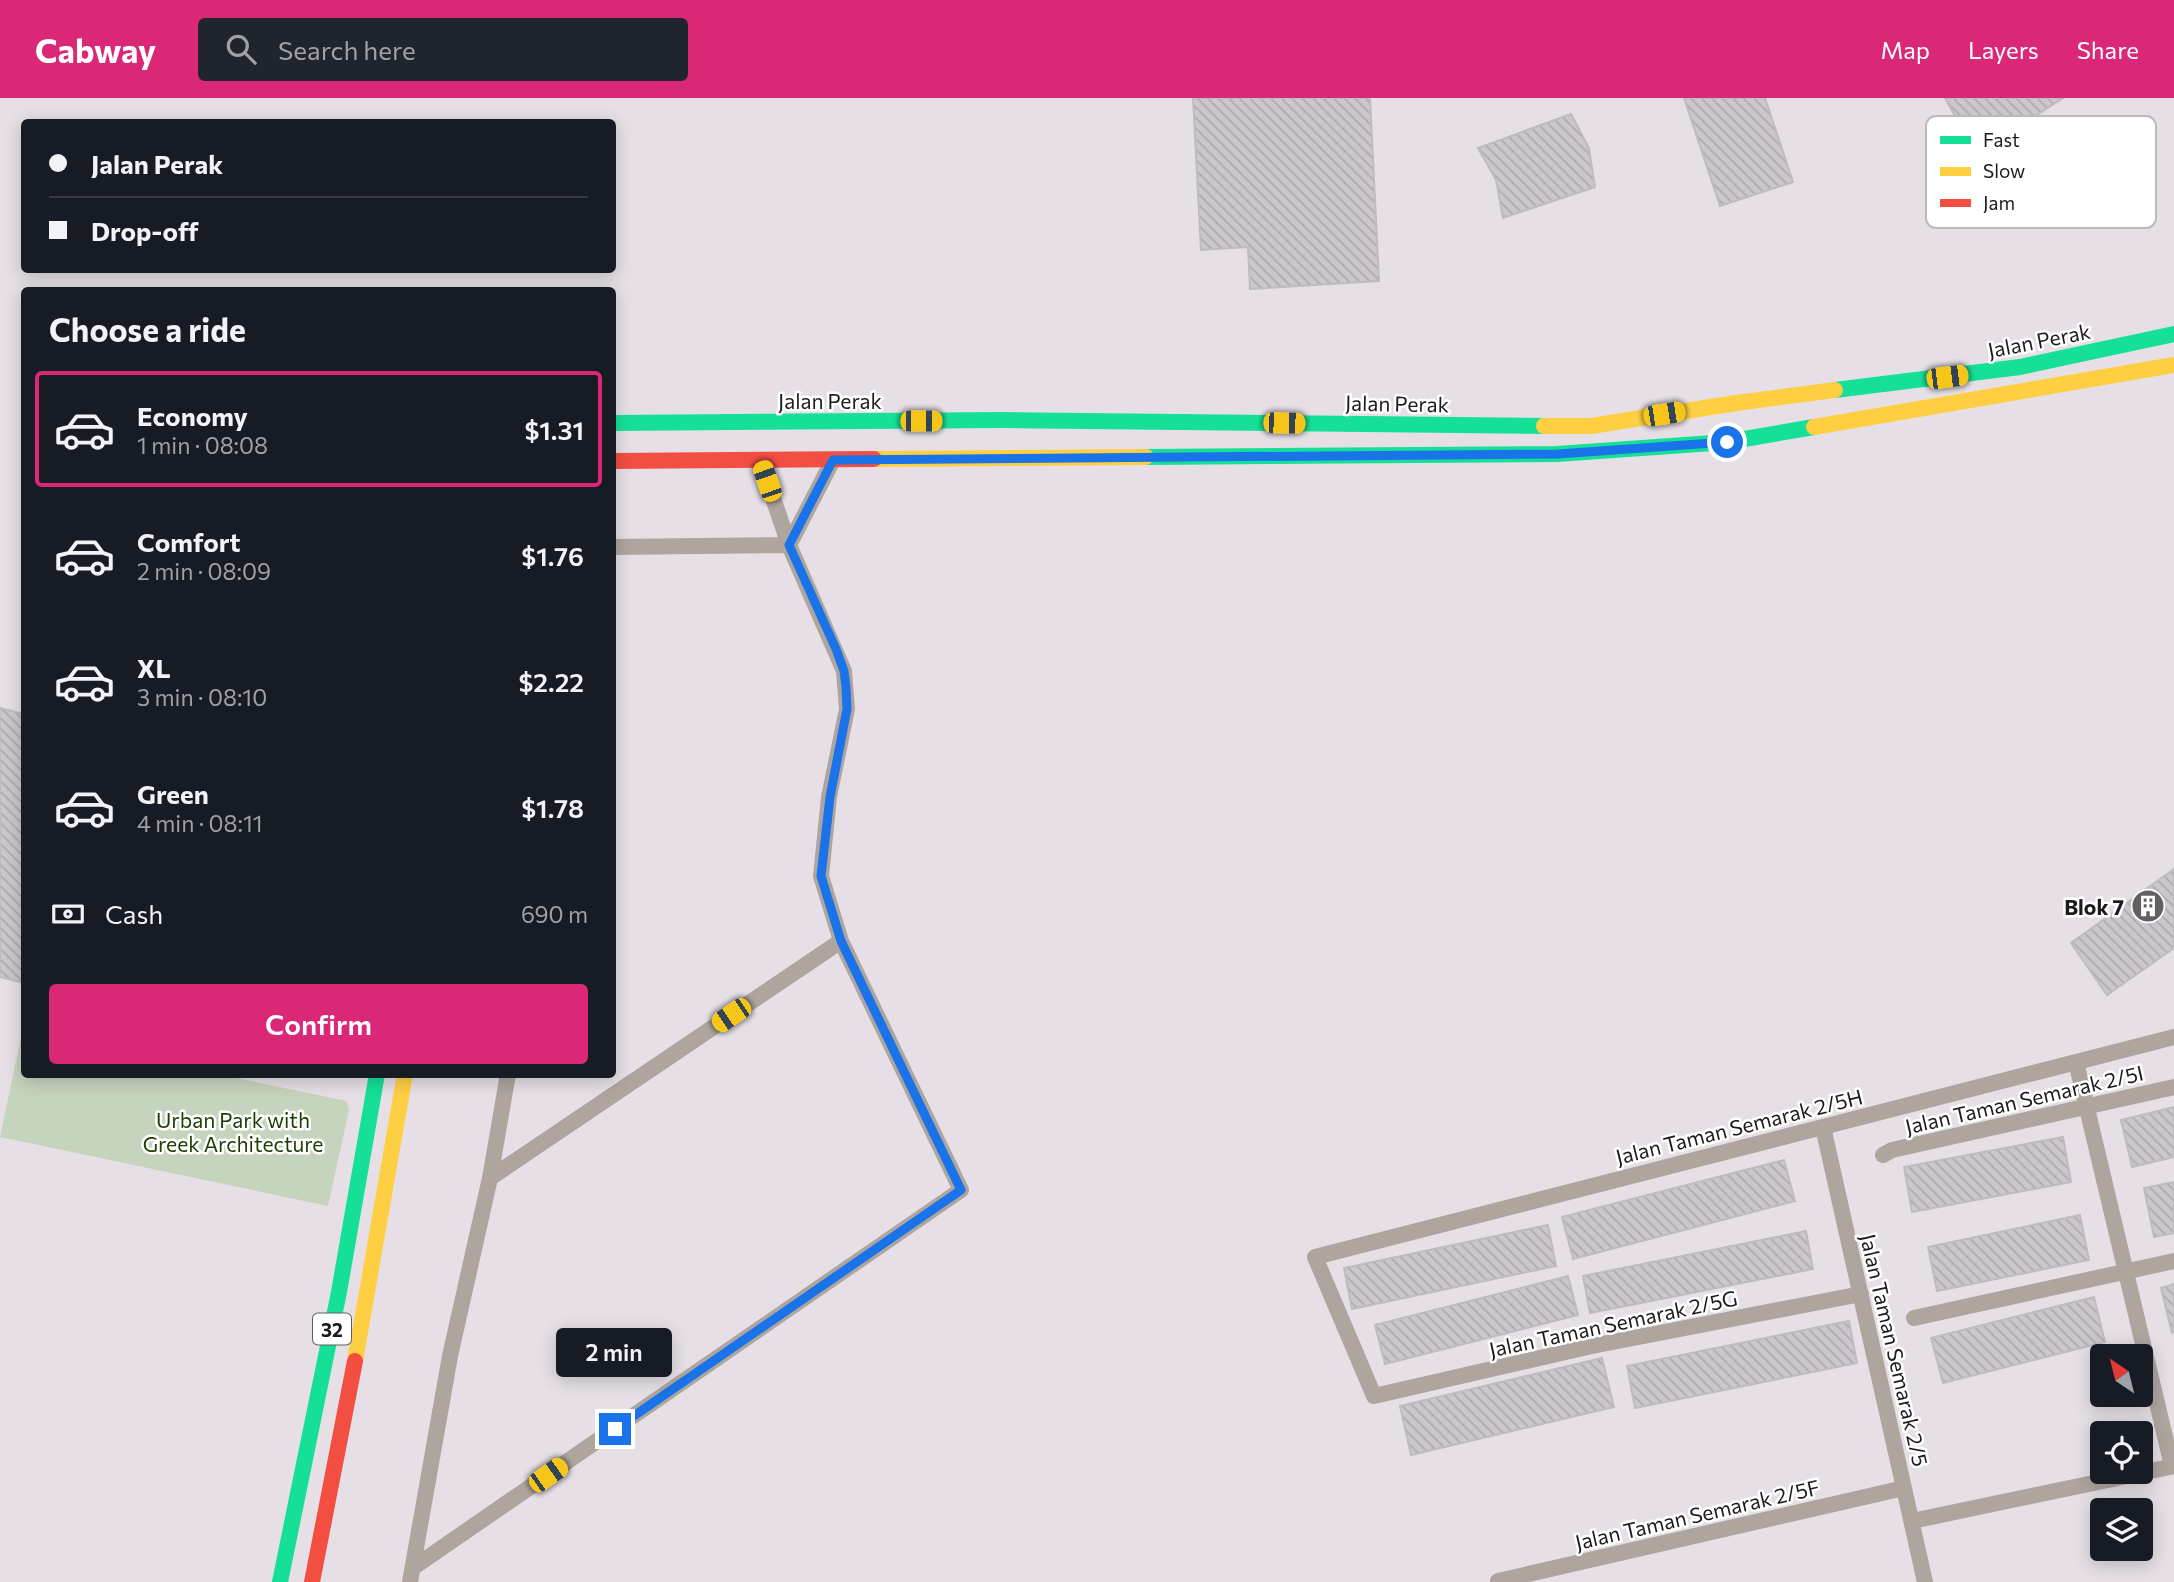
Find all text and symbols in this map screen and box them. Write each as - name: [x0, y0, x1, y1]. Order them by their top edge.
- search box: [198, 18, 688, 81]
- text: Cabway: [35, 29, 156, 70]
- icon: search: [222, 30, 260, 68]
- text: Search here: [278, 34, 416, 65]
- text: Map: [1881, 35, 1930, 64]
- text: Layers: [1968, 35, 2039, 64]
- text: Share: [2077, 35, 2139, 64]
- legend: [1926, 116, 2156, 228]
- text: Fast: [1983, 128, 2020, 151]
- text: Jalan Perak: [91, 148, 223, 179]
- text: Slow: [1983, 159, 2025, 182]
- text: Jam: [1983, 191, 2015, 214]
- text: Drop-off: [91, 215, 198, 246]
- text: Choose a ride: [49, 309, 246, 349]
- street label: Jalan Perak: [1986, 318, 2092, 362]
- car: [1925, 364, 1970, 390]
- street label: Jalan Perak: [778, 388, 882, 413]
- street label: Jalan Perak: [1345, 390, 1449, 416]
- icon: car: [53, 398, 116, 461]
- text: Economy: [137, 400, 248, 431]
- car: [1642, 400, 1687, 428]
- car: [901, 411, 943, 432]
- car: [1263, 412, 1306, 434]
- text: $1.31: [524, 414, 584, 445]
- route start: [1711, 426, 1743, 458]
- text: 1 min · 08:08: [137, 431, 268, 459]
- car: [751, 458, 784, 504]
- icon: car: [53, 524, 116, 587]
- text: Comfort: [137, 526, 240, 557]
- text: $1.76: [521, 540, 584, 571]
- text: 2 min · 08:09: [137, 557, 271, 585]
- icon: car: [53, 650, 116, 713]
- text: XL: [137, 652, 171, 683]
- text: $2.22: [519, 666, 584, 697]
- text: 3 min · 08:10: [137, 683, 267, 711]
- icon: car: [53, 776, 116, 839]
- text: Green: [137, 778, 209, 809]
- text: $1.78: [521, 792, 584, 823]
- text: 4 min · 08:11: [137, 809, 263, 837]
- building icon: Blok 7: [2129, 887, 2167, 925]
- place label: Blok 7: [2064, 894, 2124, 919]
- icon: cash: [49, 895, 87, 933]
- text: Cash: [105, 898, 163, 929]
- text: 690 m: [521, 900, 588, 928]
- button: Confirm: [49, 984, 588, 1064]
- car: [708, 995, 755, 1035]
- street label: Jalan Taman Semarak 2/5I: [1902, 1059, 2146, 1139]
- street label: Jalan Taman Semarak 2/5H: [1613, 1083, 1865, 1169]
- park label: Urban Park with Greek Architecture: [143, 1107, 323, 1156]
- street label: Jalan Taman Semarak 2/5: [1856, 1231, 1934, 1469]
- street label: Jalan Taman Semarak 2/5G: [1487, 1284, 1739, 1362]
- road number: 32: [313, 1314, 351, 1344]
- callout: 2 min: [557, 1328, 673, 1376]
- text: 2 min: [586, 1338, 642, 1366]
- north arrow: [2090, 1344, 2152, 1407]
- map controls: [2090, 1344, 2153, 1561]
- route end: [599, 1413, 631, 1445]
- button: locate: [2090, 1421, 2153, 1484]
- car: [525, 1454, 572, 1496]
- street label: Jalan Taman Semarak 2/5F: [1572, 1474, 1822, 1554]
- button: layers: [2090, 1498, 2153, 1561]

